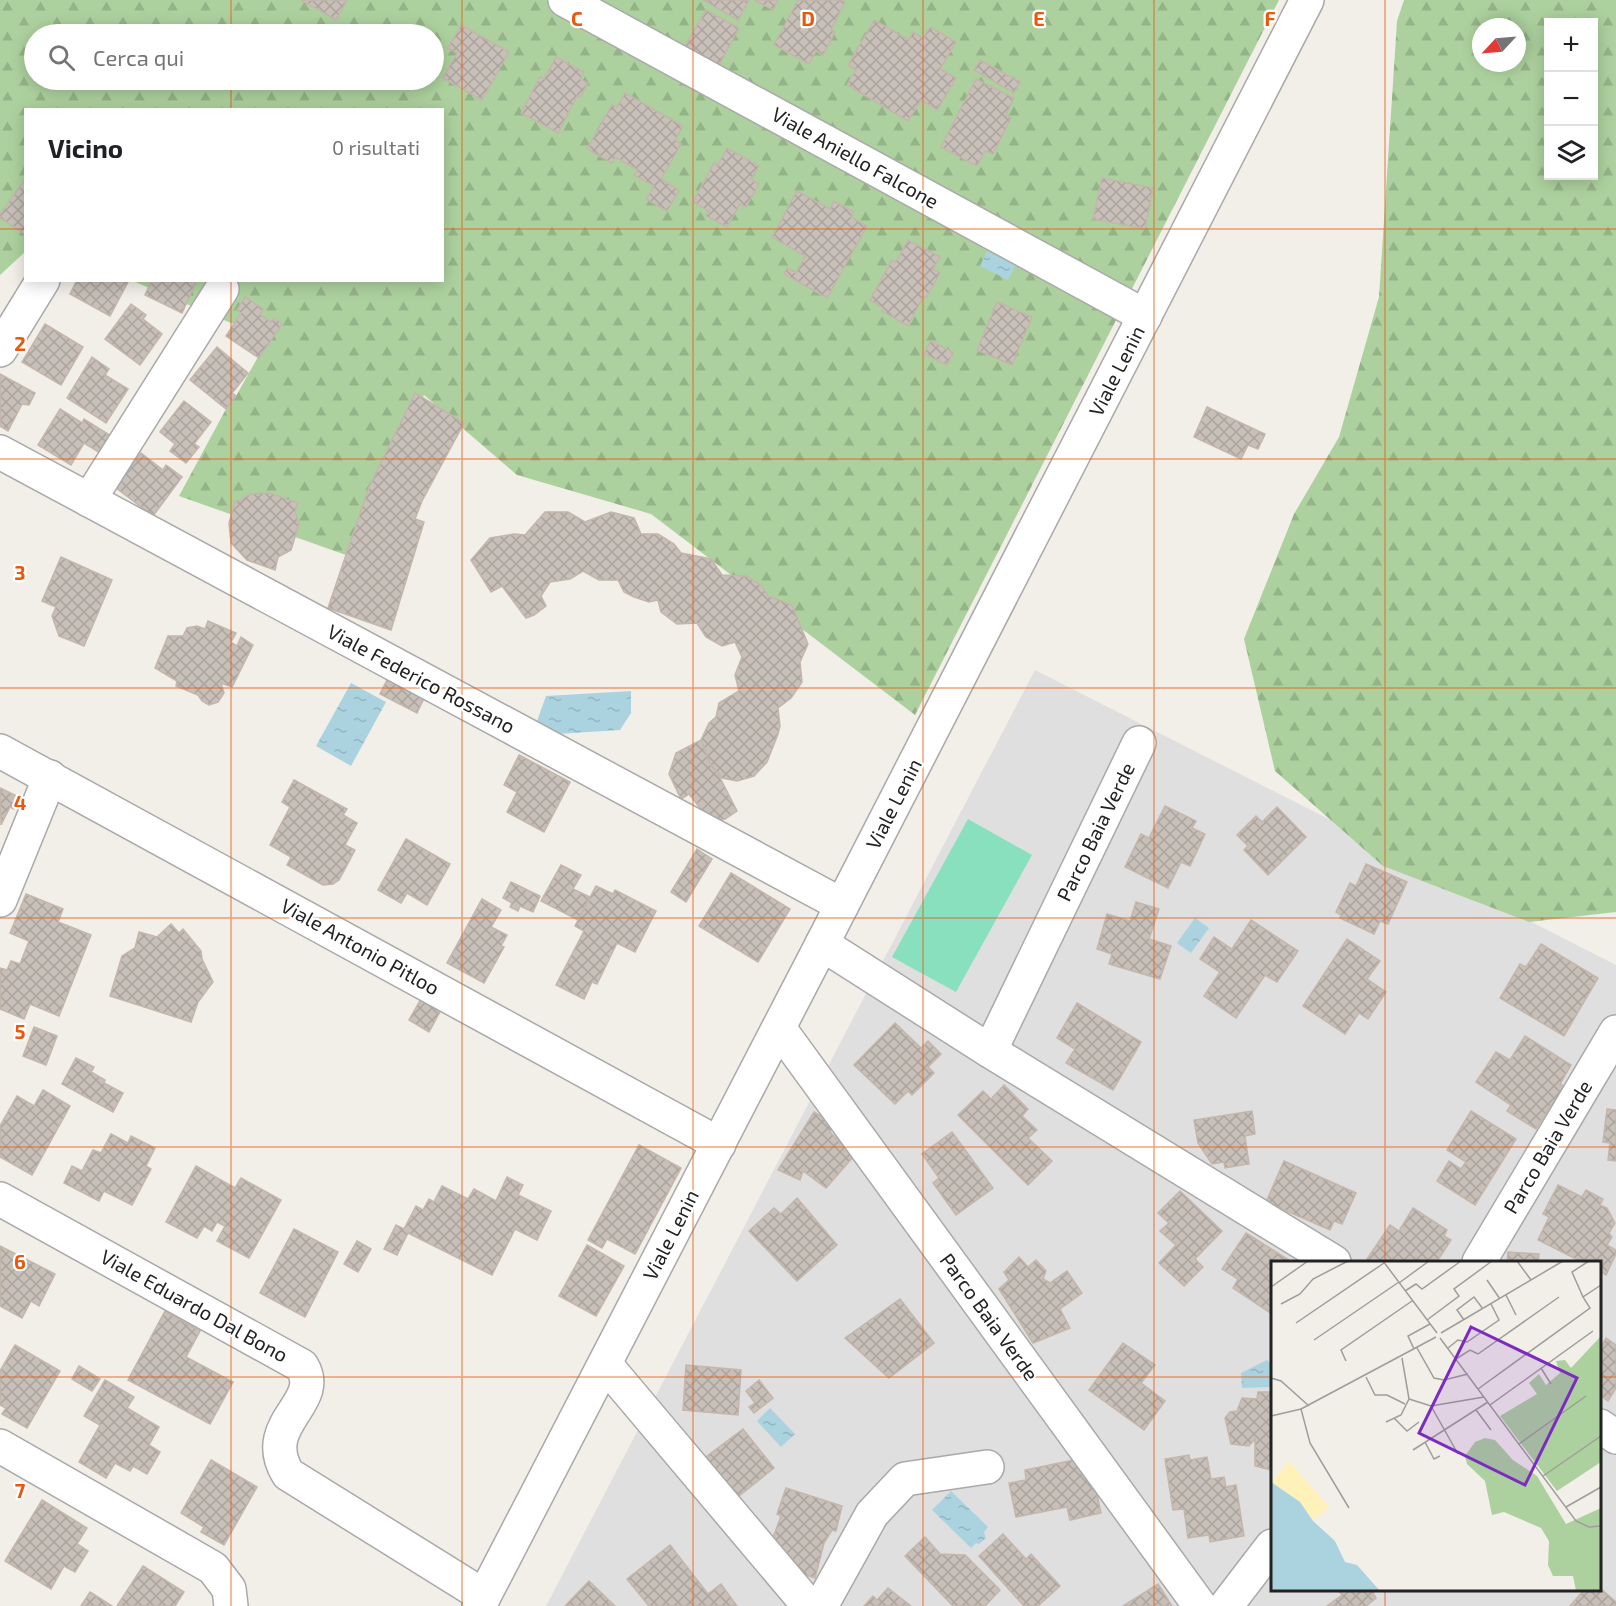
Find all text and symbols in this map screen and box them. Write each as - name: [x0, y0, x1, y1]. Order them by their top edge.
- text: C: [571, 6, 583, 30]
- text: D: [801, 6, 815, 30]
- text: E: [1033, 6, 1045, 30]
- text: F: [1264, 6, 1276, 30]
- north arrow: [1472, 18, 1526, 72]
- map controls: [1544, 18, 1598, 180]
- button: +: [1544, 18, 1598, 72]
- search box: [24, 24, 444, 90]
- icon: search: [45, 41, 78, 74]
- text: Cerca qui: [93, 44, 184, 70]
- button: −: [1544, 72, 1598, 126]
- street label: Viale Aniello Falcone: [768, 101, 943, 213]
- button: layers: [1544, 126, 1598, 180]
- text: Vicino: [48, 132, 123, 163]
- text: 0 risultati: [332, 135, 420, 159]
- street label: Viale Lenin: [1083, 321, 1149, 420]
- text: 2: [14, 331, 26, 355]
- text: 3: [14, 560, 26, 584]
- street label: Viale Federico Rossano: [324, 618, 519, 738]
- street label: Viale Lenin: [860, 754, 926, 853]
- street label: Parco Baia Verde: [1051, 758, 1139, 905]
- text: 4: [14, 790, 27, 814]
- street label: Viale Antonio Pitloo: [277, 893, 444, 1000]
- text: 5: [14, 1019, 26, 1043]
- street label: Parco Baia Verde: [1498, 1075, 1596, 1218]
- street label: Viale Lenin: [637, 1185, 703, 1284]
- street label: Viale Eduardo Dal Bono: [97, 1244, 292, 1367]
- street label: Parco Baia Verde: [936, 1248, 1044, 1385]
- text: 6: [14, 1249, 26, 1273]
- inset map: [1271, 1261, 1601, 1591]
- text: 7: [15, 1478, 26, 1502]

